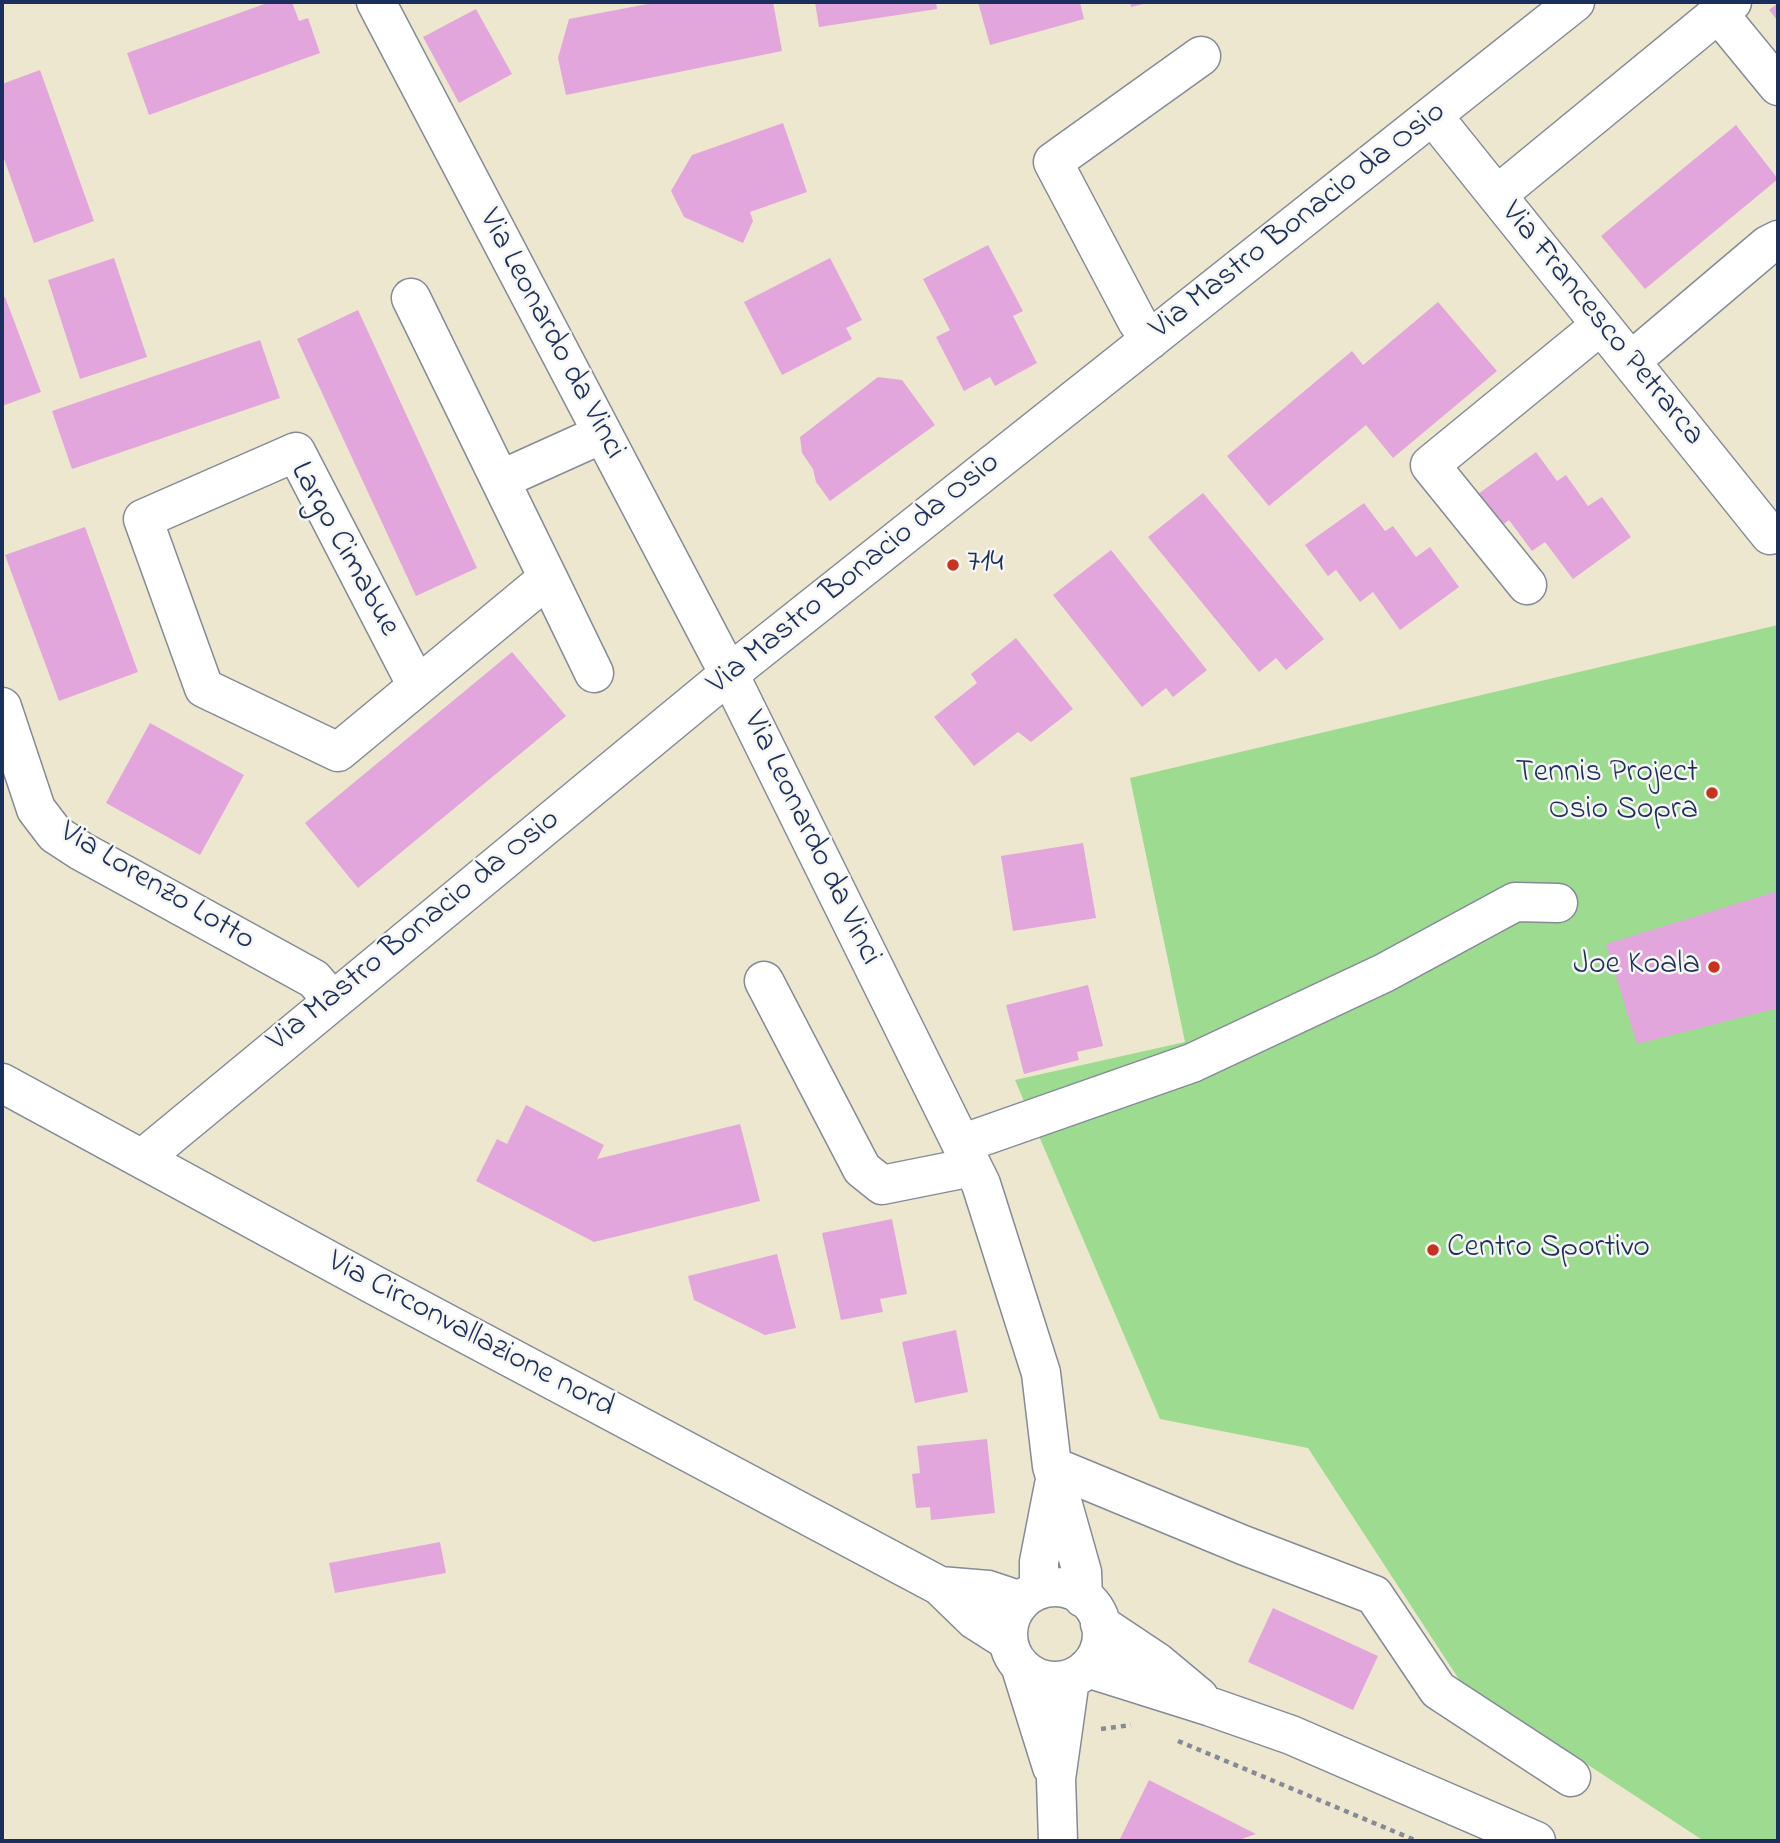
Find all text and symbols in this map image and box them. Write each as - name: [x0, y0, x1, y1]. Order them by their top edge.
- street label: Via Mastro Bonacio da Osio: [1143, 95, 1455, 349]
- street label: Via Francesco Petrarca: [1491, 195, 1711, 455]
- street label: Via Leonardo da Vinci: [468, 203, 632, 467]
- street label: Via Mastro Bonacio da Osio: [701, 445, 1009, 705]
- street label: Largo Cimabue: [279, 456, 407, 644]
- place label: 714: [967, 546, 1004, 584]
- marker: 714: [945, 557, 961, 573]
- street label: Via Leonardo da Vinci: [732, 706, 888, 972]
- place label: Tennis Project Osio Sopra: [1516, 756, 1698, 831]
- marker: Tennis Project Osio Sopra: [1704, 785, 1720, 801]
- street label: Via Mastro Bonacio da Osio: [261, 802, 569, 1062]
- street label: Via Lorenzo Lotto: [51, 815, 261, 961]
- place label: Joe Koala: [1573, 948, 1700, 986]
- marker: Joe Koala: [1706, 959, 1722, 975]
- place label: Centro Sportivo: [1447, 1231, 1650, 1269]
- marker: Centro Sportivo: [1425, 1242, 1441, 1258]
- street label: Via Circonvallazione nord: [320, 1244, 620, 1428]

